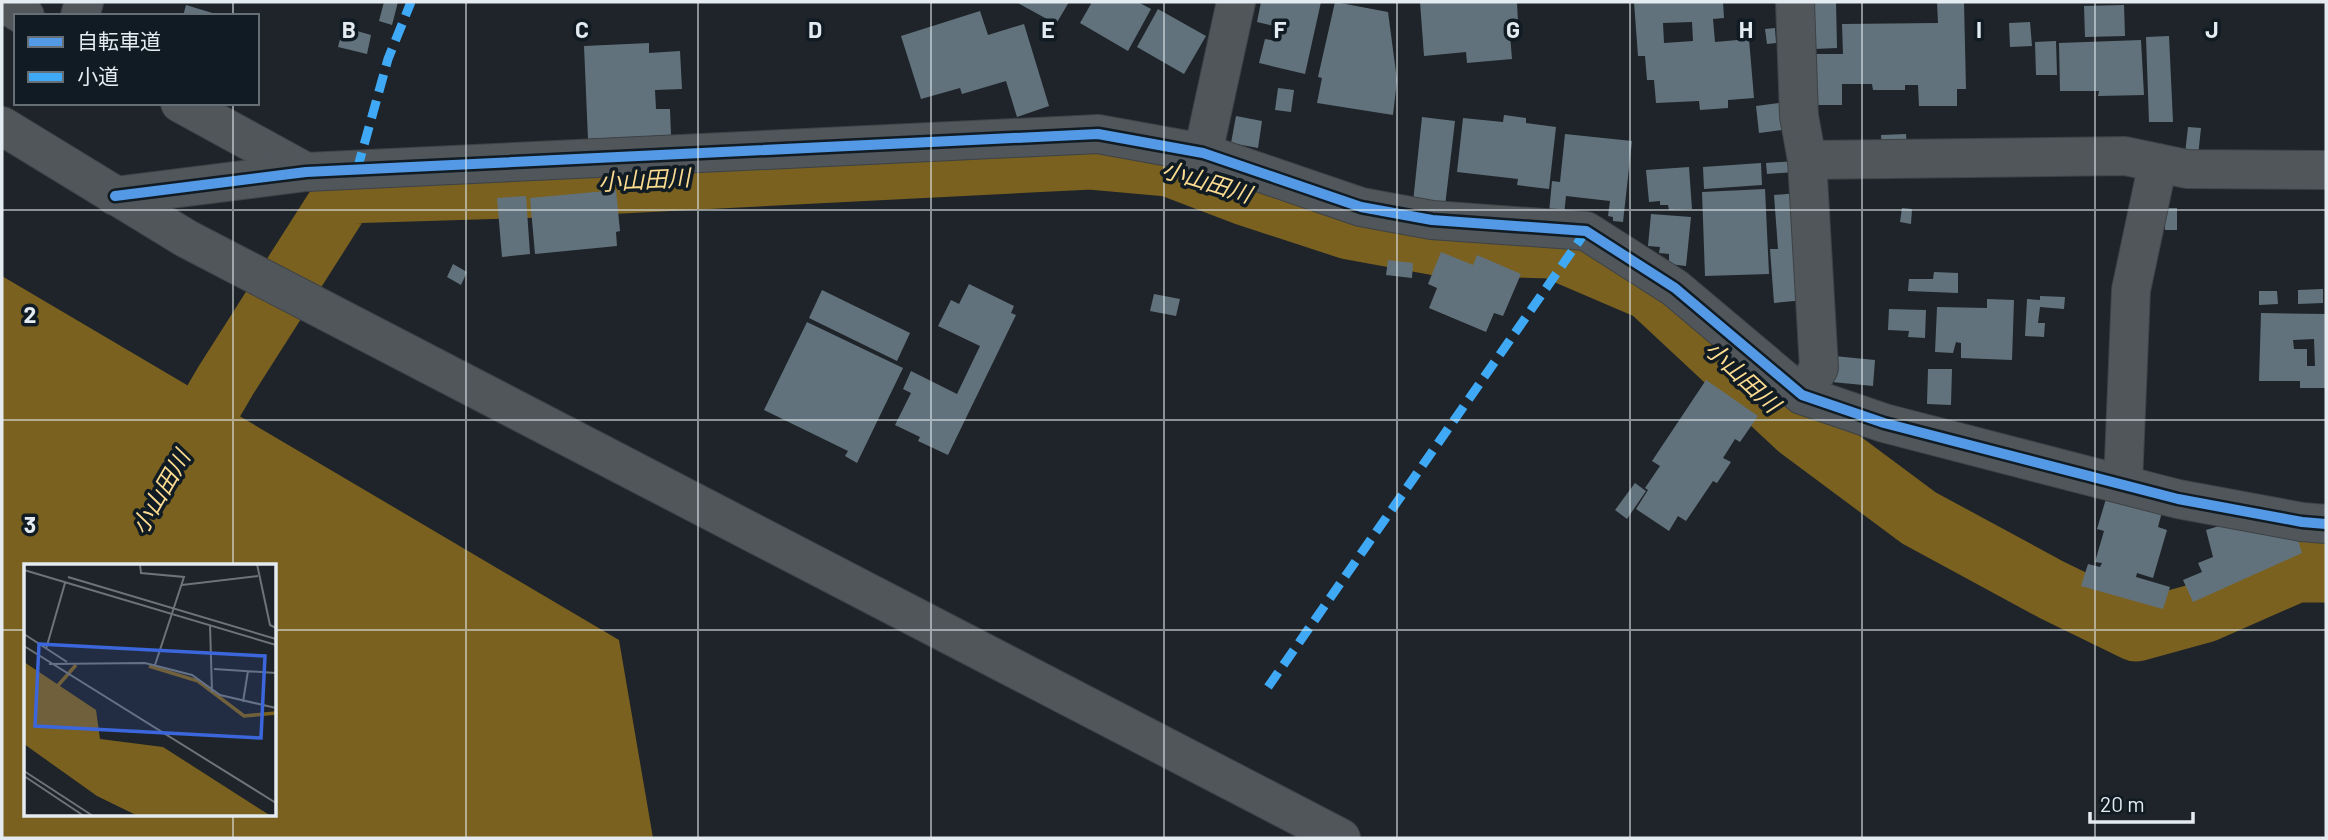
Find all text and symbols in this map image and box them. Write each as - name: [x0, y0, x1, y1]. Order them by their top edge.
- legend: [14, 14, 259, 105]
- text: B: [342, 15, 356, 43]
- text: C: [575, 15, 589, 43]
- text: D: [808, 15, 822, 43]
- text: E: [1041, 15, 1055, 43]
- text: F: [1274, 15, 1287, 43]
- text: G: [1506, 15, 1520, 43]
- text: H: [1739, 15, 1753, 43]
- text: I: [1976, 15, 1982, 43]
- text: J: [2205, 15, 2219, 43]
- text: 自転車道: [77, 28, 161, 53]
- text: 小道: [77, 63, 119, 88]
- water label: 小山田川: [1159, 154, 1258, 209]
- water label: 小山田川: [597, 162, 694, 195]
- text: 2: [24, 300, 36, 328]
- water label: 小山田川: [1700, 334, 1788, 420]
- water label: 小山田川: [125, 443, 197, 539]
- text: 3: [24, 510, 36, 538]
- inset map: [24, 564, 276, 816]
- scale bar: [2090, 780, 2193, 824]
- text: 20 m: [2100, 791, 2145, 816]

